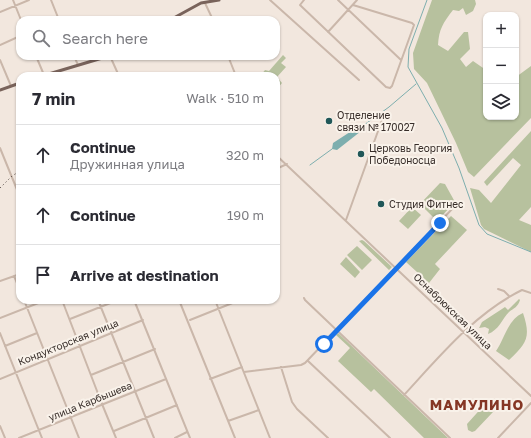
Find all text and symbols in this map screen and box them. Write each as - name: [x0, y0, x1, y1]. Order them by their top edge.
- map controls: [483, 12, 519, 120]
- button: +: [483, 12, 519, 48]
- search box: [16, 16, 280, 60]
- icon: search: [30, 27, 52, 49]
- text: Search here: [62, 29, 148, 47]
- button: −: [483, 48, 519, 84]
- button: layers: [483, 84, 519, 120]
- text: 7 min: [32, 88, 75, 109]
- text: Walk · 510 m: [186, 90, 264, 106]
- place label: Отделение связи № 170027: [337, 109, 415, 133]
- marker: Отделение связи № 170027: [324, 116, 334, 126]
- text: Continue: [70, 138, 136, 156]
- place label: Церковь Георгия Победоносца: [369, 142, 452, 166]
- icon: ahead: [32, 144, 54, 166]
- text: 320 m: [226, 147, 264, 163]
- marker: Церковь Георгия Победоносца: [356, 149, 366, 159]
- text: Дружинная улица: [70, 156, 185, 172]
- place label: Студия Фитнес: [389, 198, 464, 210]
- marker: Студия Фитнес: [376, 199, 386, 209]
- icon: ahead: [32, 204, 54, 226]
- text: Continue: [70, 206, 136, 224]
- text: 190 m: [227, 207, 264, 223]
- route end: [431, 214, 449, 232]
- icon: arrive: [32, 264, 54, 286]
- text: Arrive at destination: [70, 266, 219, 284]
- street label: Оснабрюкская улица: [411, 270, 495, 352]
- street label: Кондукторская улица: [16, 316, 120, 368]
- route start: [315, 335, 333, 353]
- street label: улица Карбышева: [47, 379, 133, 423]
- district label: МАМУЛИНО: [430, 396, 524, 413]

